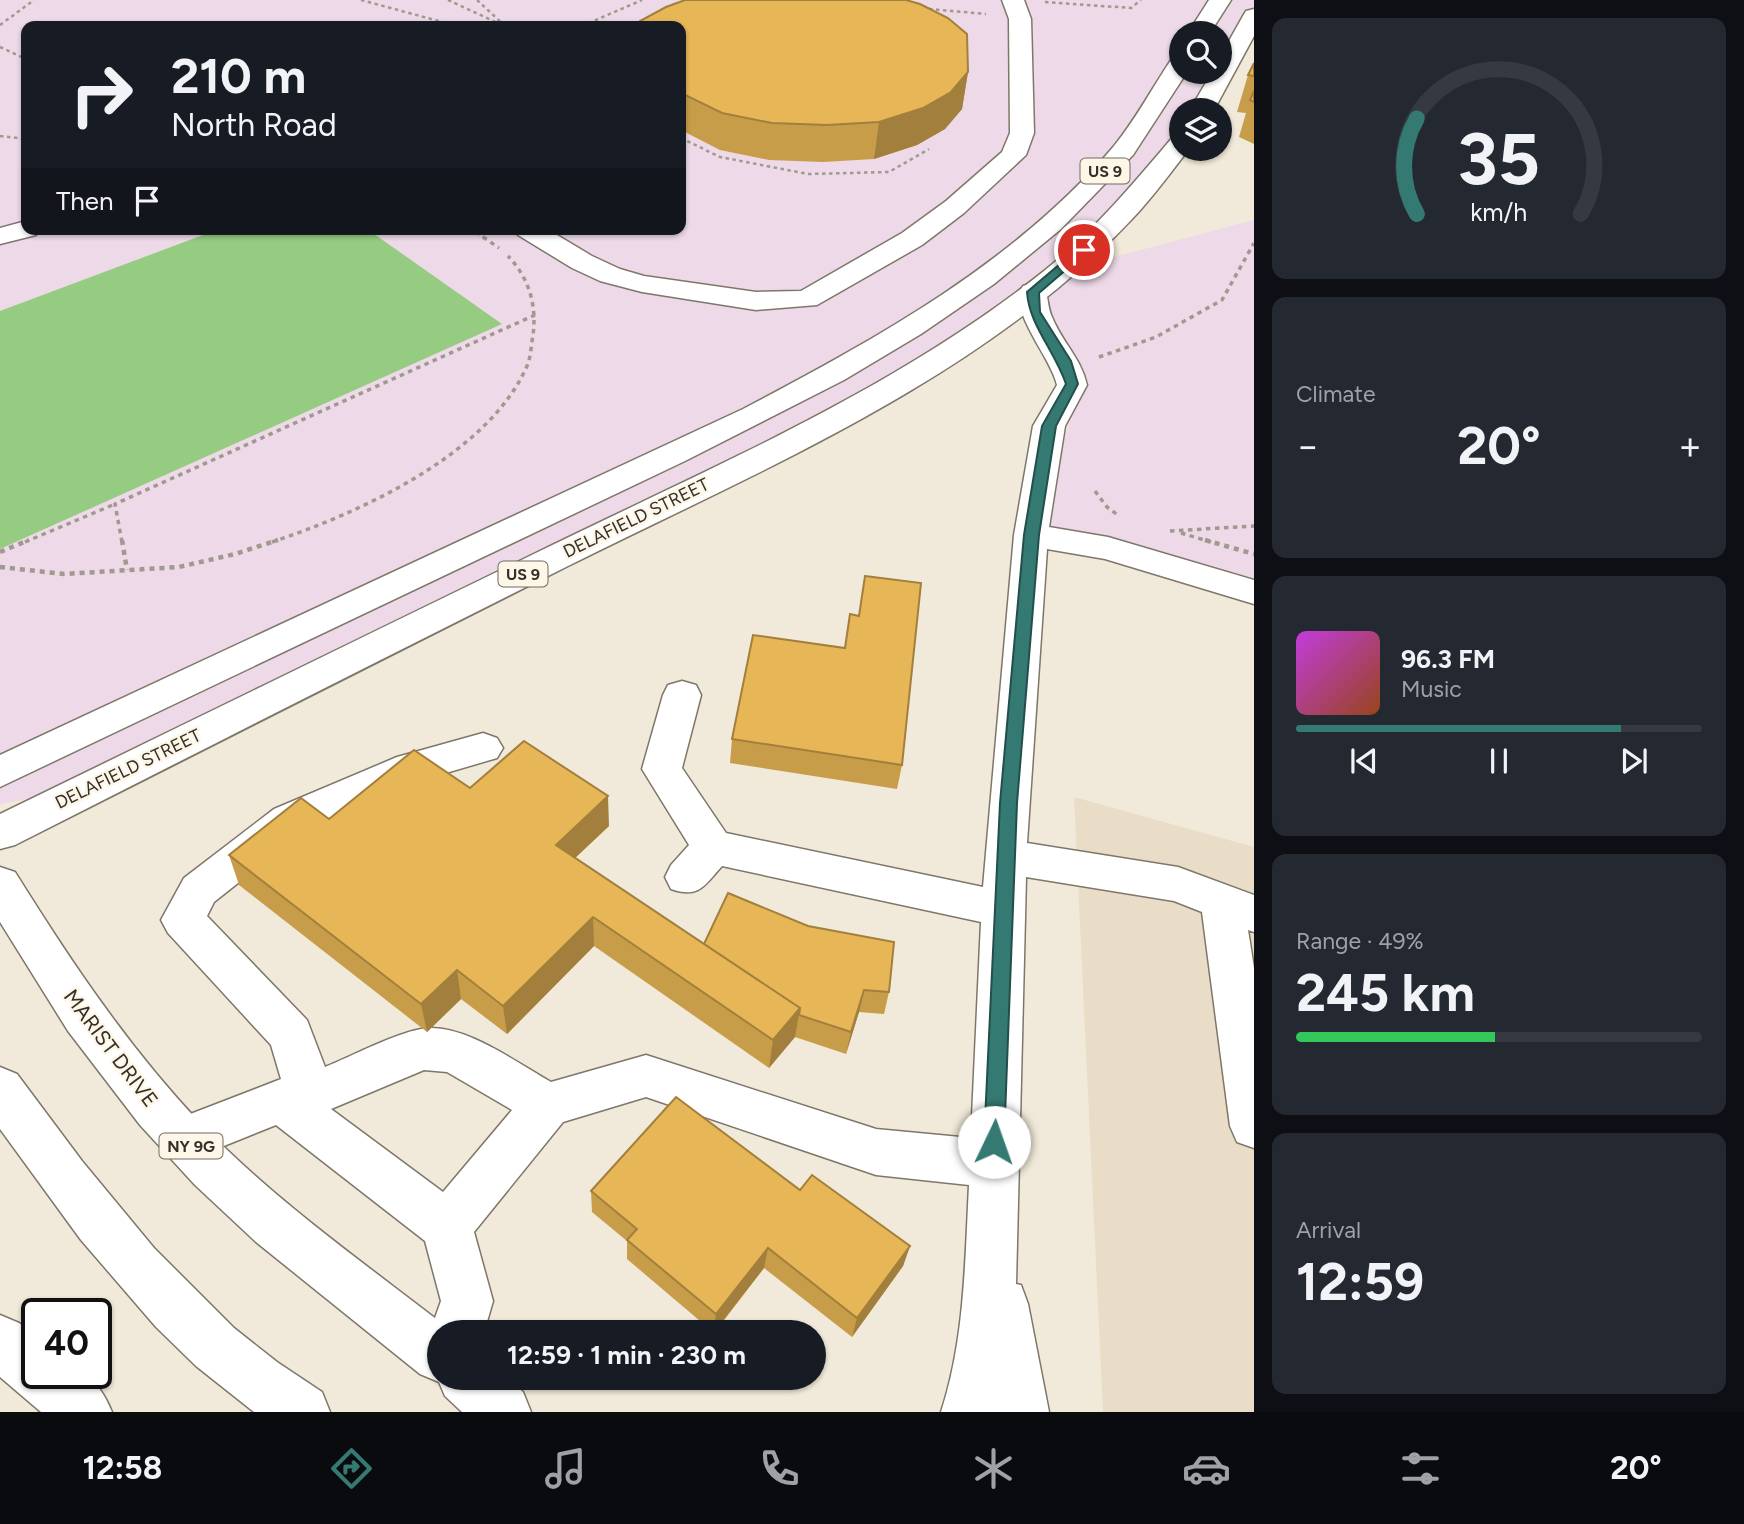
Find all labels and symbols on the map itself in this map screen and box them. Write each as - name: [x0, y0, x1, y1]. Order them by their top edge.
- road number: US 9: [1080, 158, 1130, 183]
- pin: [1054, 220, 1114, 280]
- street label: DELAFIELD STREET: [559, 473, 713, 563]
- road number: US 9: [498, 562, 548, 586]
- street label: DELAFIELD STREET: [51, 724, 205, 814]
- street label: MARIST DRIVE: [59, 984, 163, 1112]
- position arrow: [957, 1105, 1031, 1179]
- road number: NY 9G: [160, 1134, 222, 1158]
- speed limit sign: 40: [21, 1298, 112, 1389]

